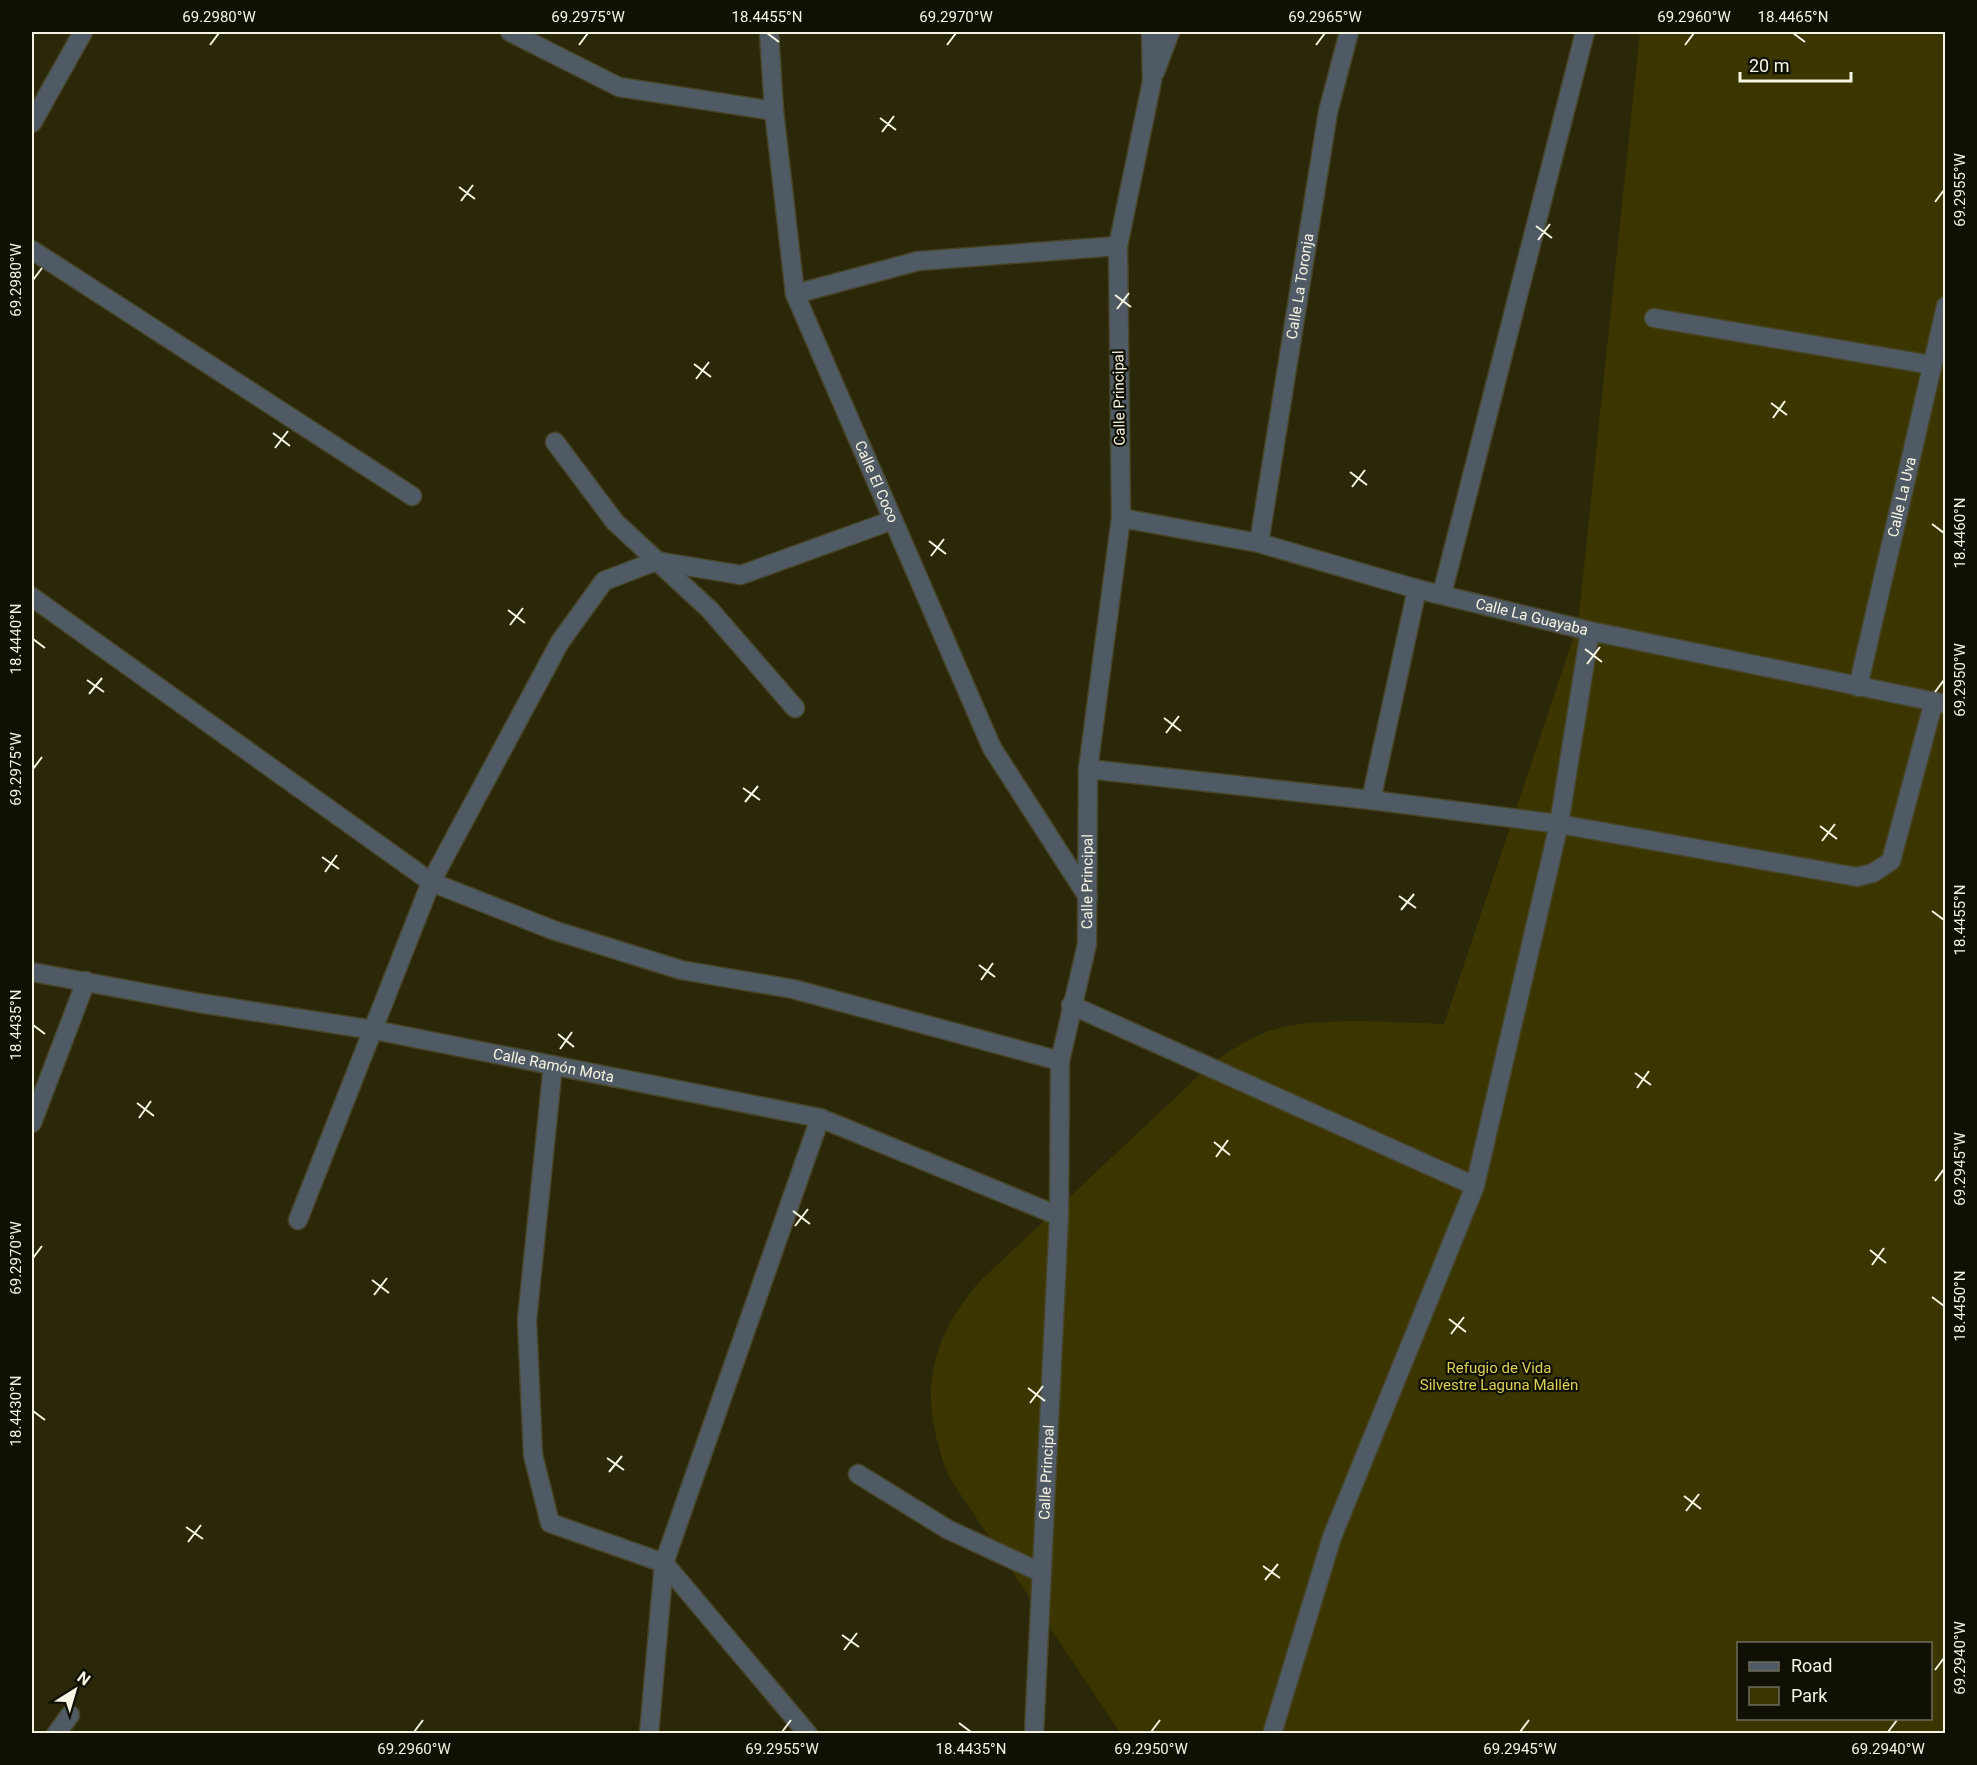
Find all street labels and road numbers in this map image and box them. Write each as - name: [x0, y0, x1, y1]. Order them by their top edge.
- street label: Calle La Toronja: [1283, 232, 1317, 341]
- street label: Calle Principal: [1109, 350, 1129, 446]
- street label: Calle El Coco: [851, 438, 902, 526]
- street label: Calle La Uva: [1884, 455, 1920, 539]
- street label: Calle La Guayaba: [1474, 595, 1590, 639]
- street label: Calle Principal: [1078, 834, 1097, 929]
- street label: Calle Ramón Mota: [492, 1045, 616, 1086]
- street label: Calle Principal: [1035, 1424, 1058, 1520]

